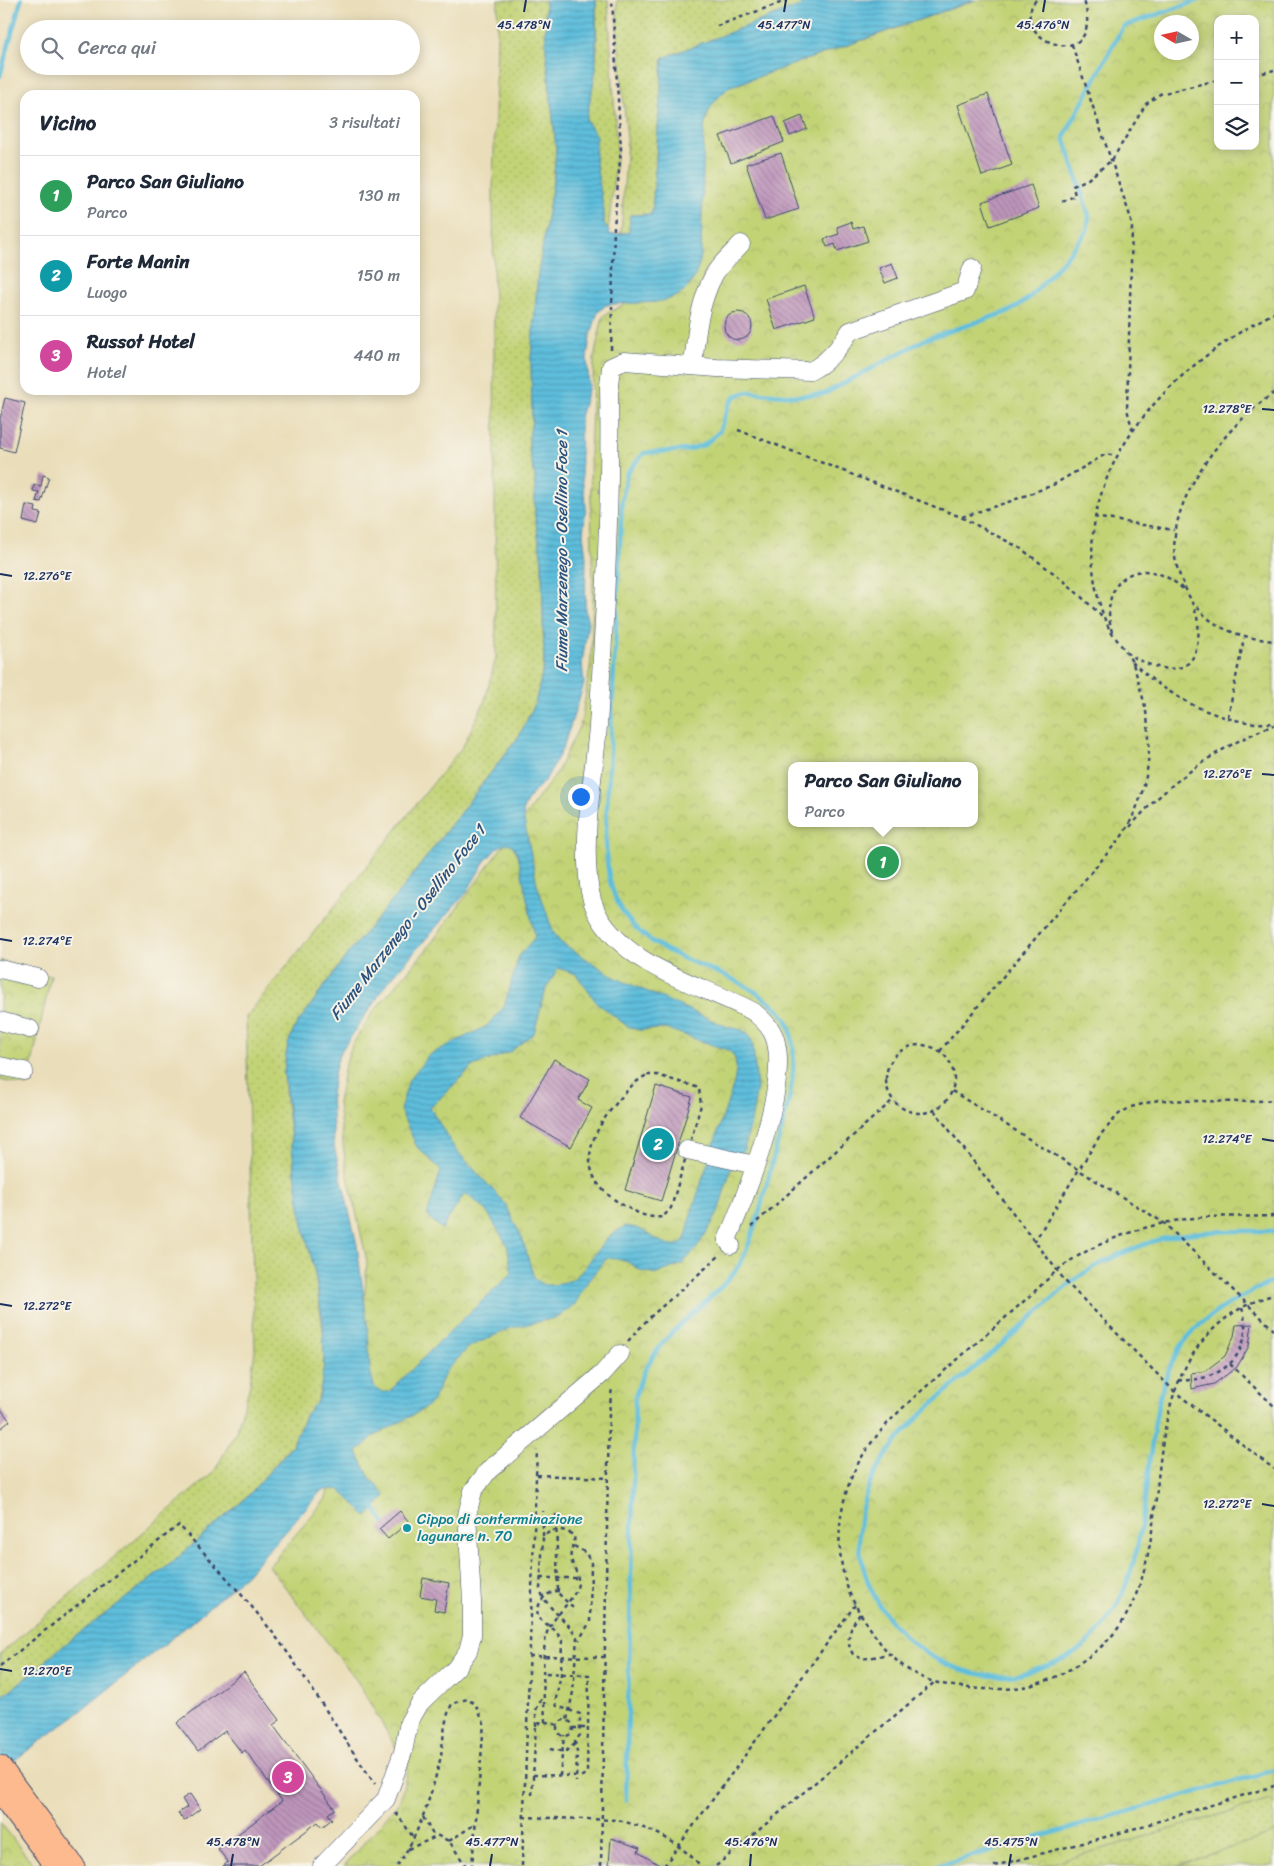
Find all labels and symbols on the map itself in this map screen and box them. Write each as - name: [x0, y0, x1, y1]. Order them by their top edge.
- text: 45.478°N: [497, 14, 551, 36]
- text: 45.477°N: [757, 14, 811, 36]
- text: 45.476°N: [1016, 14, 1070, 36]
- north arrow: [1154, 15, 1199, 60]
- text: 12.278°E: [1203, 398, 1253, 420]
- water label: Fiume Marzenego - Osellino Foce 1: [547, 428, 576, 672]
- text: 12.276°E: [23, 565, 72, 587]
- text: 12.276°E: [1203, 763, 1252, 785]
- your location: [568, 784, 594, 810]
- water label: Fiume Marzenego - Osellino Foce 1: [322, 817, 494, 1026]
- pin: 1: [867, 843, 899, 881]
- text: 12.274°E: [23, 930, 73, 952]
- pin: 2: [642, 1125, 674, 1163]
- text: 12.274°E: [1203, 1128, 1253, 1150]
- text: 12.272°E: [23, 1295, 72, 1317]
- text: 12.272°E: [1203, 1493, 1252, 1515]
- place label: Cippo di conterminazione lagunare n. 70: [417, 1506, 583, 1549]
- marker: Cippo di conterminazione lagunare n. 70: [401, 1522, 413, 1534]
- text: 12.270°E: [23, 1660, 73, 1682]
- pin: 3: [272, 1758, 304, 1796]
- text: 45.478°N: [206, 1831, 260, 1853]
- text: 45.477°N: [465, 1831, 519, 1853]
- text: 45.476°N: [724, 1831, 778, 1853]
- text: 45.475°N: [984, 1831, 1038, 1853]

